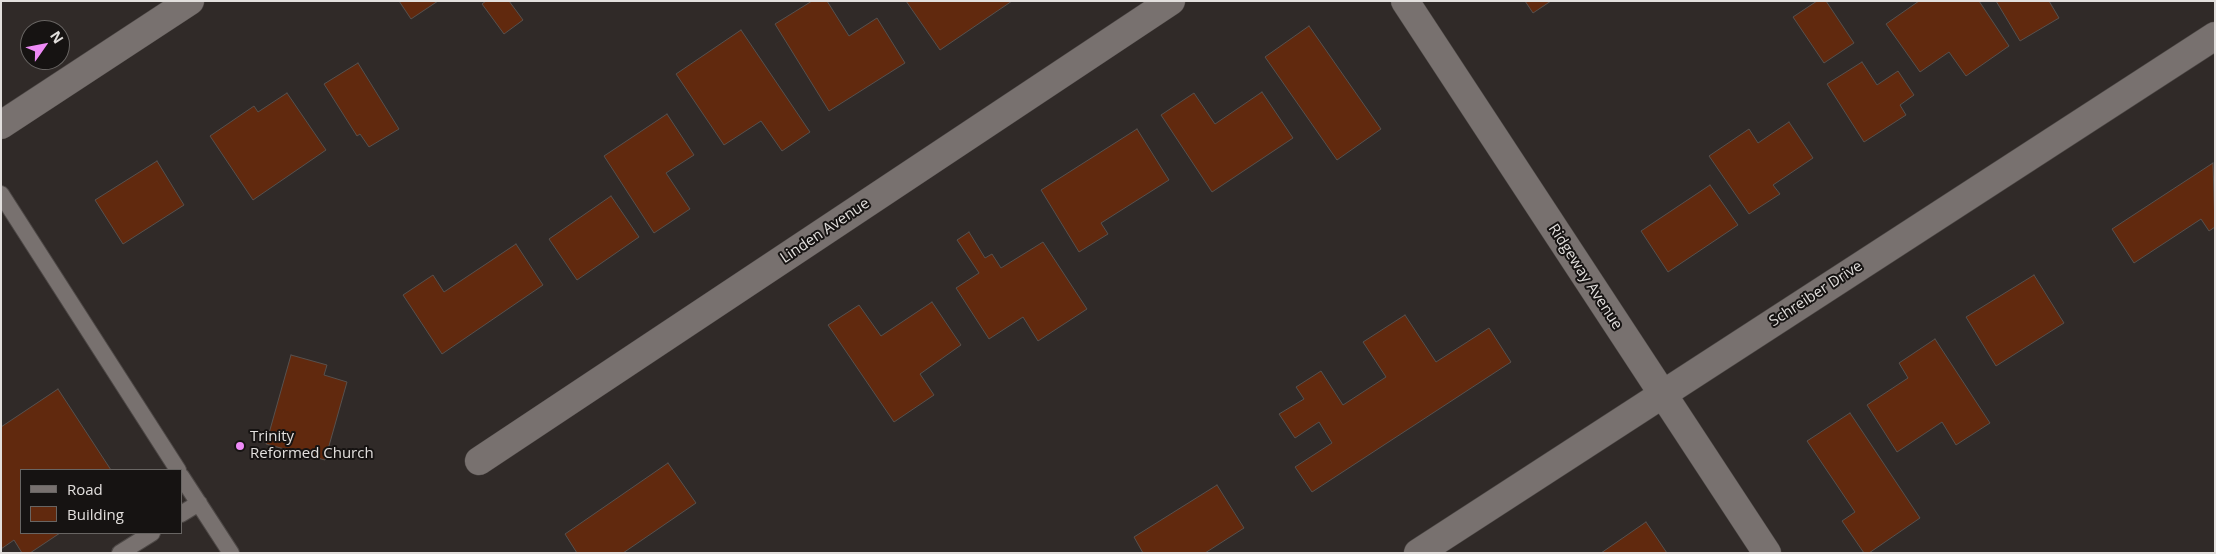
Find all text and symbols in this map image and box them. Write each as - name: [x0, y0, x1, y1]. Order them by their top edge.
- north arrow: [20, 20, 70, 70]
- text: N: [46, 27, 68, 47]
- street label: Linden Avenue: [777, 195, 873, 267]
- street label: Ridgeway Avenue: [1544, 221, 1626, 333]
- street label: Schreiber Drive: [1766, 257, 1866, 331]
- place label: Trinity Reformed Church: [250, 428, 374, 463]
- marker: Trinity Reformed Church: [234, 440, 246, 452]
- legend: [20, 469, 182, 534]
- text: Road: [67, 479, 103, 499]
- text: Building: [67, 504, 124, 524]

